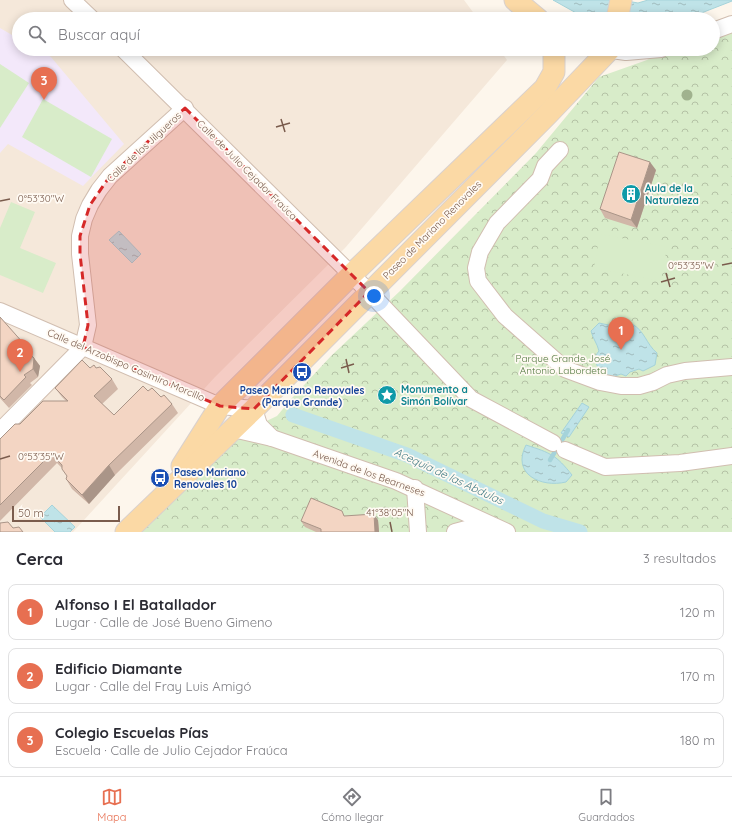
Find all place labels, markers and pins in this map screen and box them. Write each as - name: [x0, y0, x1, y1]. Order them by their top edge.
- pin: 3: [31, 67, 57, 100]
- place label: Aula de la Naturaleza: [645, 182, 699, 207]
- building icon: Aula de la Naturaleza: [620, 183, 642, 205]
- pin: 1: [608, 317, 634, 350]
- pin: 2: [7, 339, 33, 372]
- bus stop icon: Paseo Mariano Renovales (Parque Grande): [291, 361, 313, 383]
- place label: Monumento a Simón Bolívar: [401, 383, 468, 408]
- place label: Paseo Mariano Renovales (Parque Grande): [240, 384, 364, 409]
- place icon: Monumento a Simón Bolívar: [376, 384, 398, 406]
- place label: Paseo Mariano Renovales 10: [174, 466, 246, 491]
- bus stop icon: Paseo Mariano Renovales 10: [149, 467, 171, 489]

